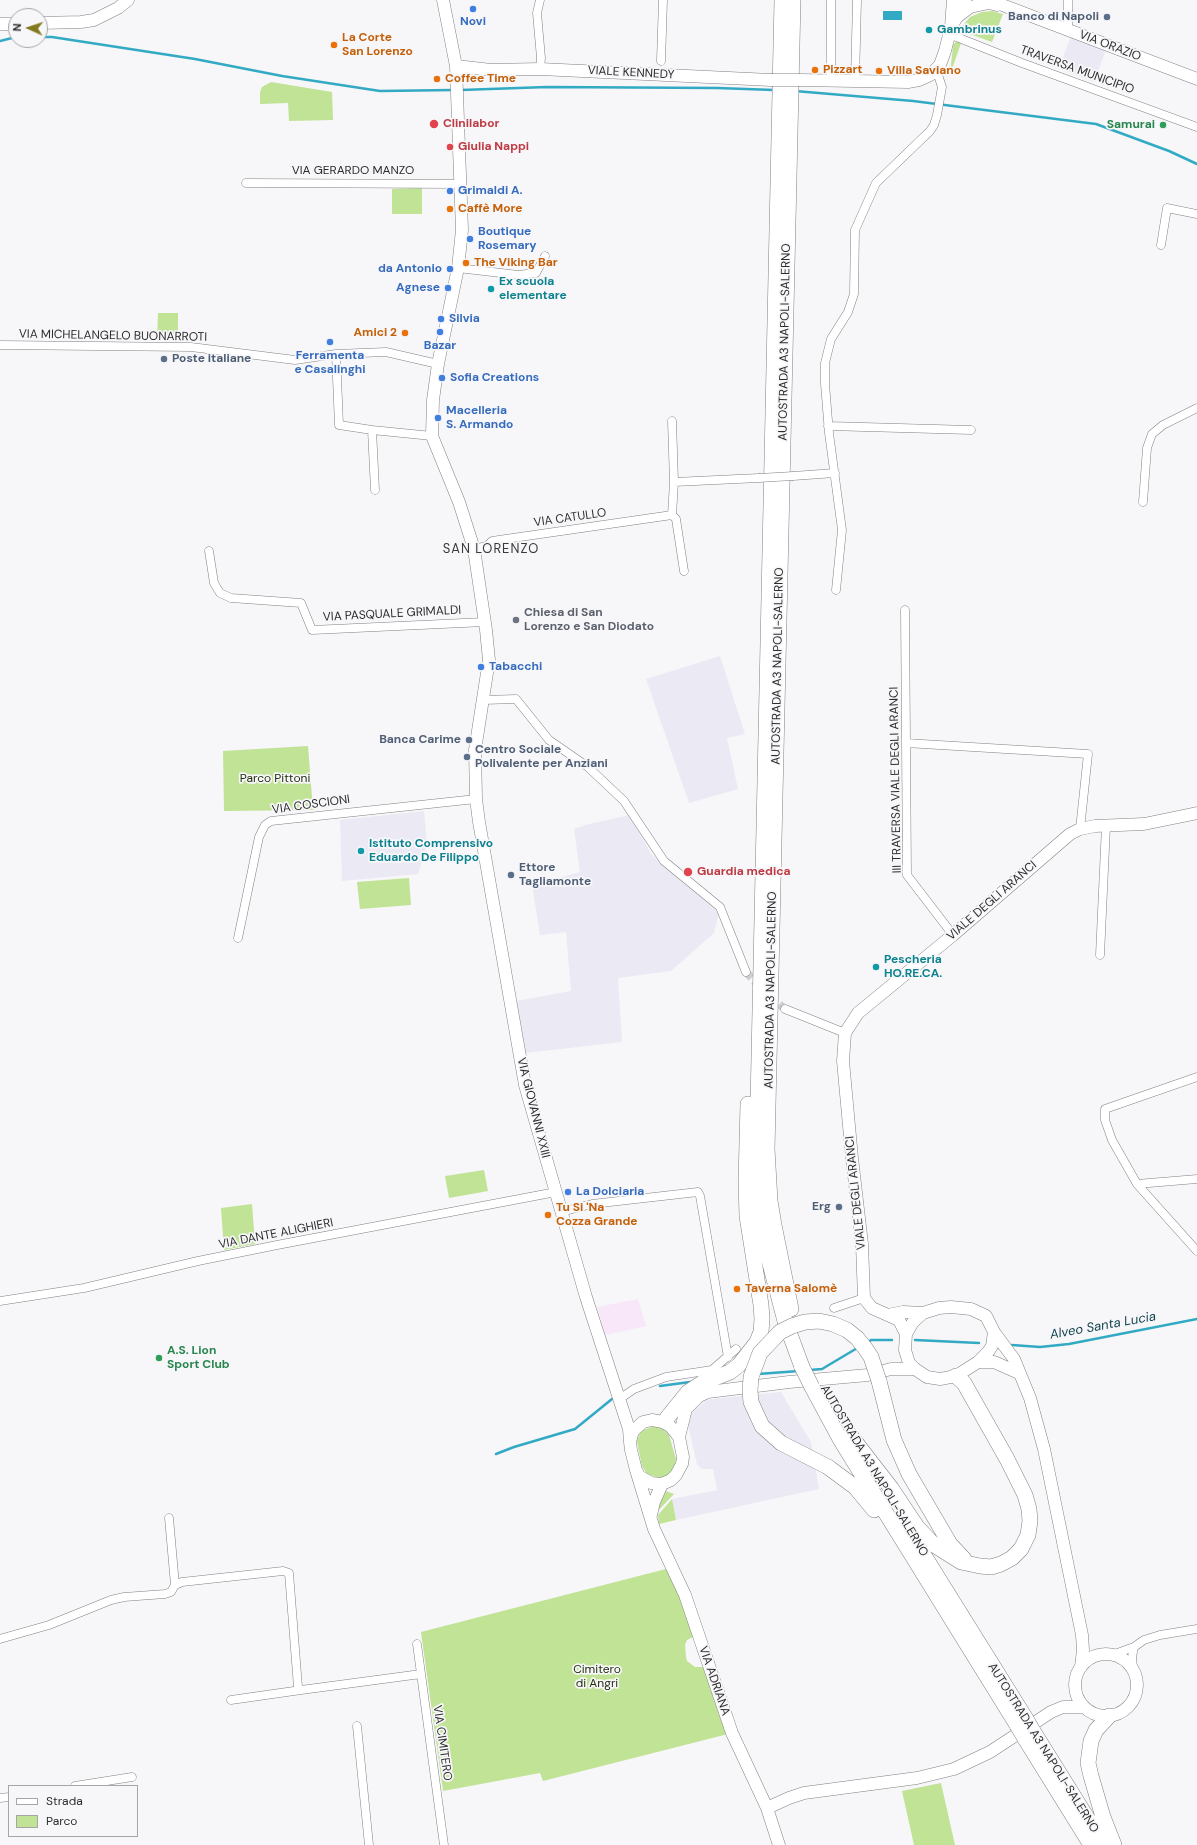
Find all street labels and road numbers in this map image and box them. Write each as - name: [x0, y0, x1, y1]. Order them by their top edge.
- street label: VIA ORAZIO: [1077, 28, 1143, 64]
- street label: TRAVERSA MUNICIPIO: [1018, 43, 1136, 97]
- street label: VIALE KENNEDY: [587, 64, 675, 82]
- street label: VIA GERARDO MANZO: [292, 164, 414, 178]
- street label: AUTOSTRADA A3 NAPOLI-SALERNO: [776, 243, 794, 441]
- street label: VIA MICHELANGELO BUONARROTI: [19, 327, 207, 345]
- street label: VIA CATULLO: [533, 506, 607, 530]
- street label: AUTOSTRADA A3 NAPOLI-SALERNO: [769, 567, 787, 765]
- street label: VIA PASQUALE GRIMALDI: [323, 603, 461, 625]
- street label: III TRAVERSA VIALE DEGLI ARANCI: [887, 687, 905, 873]
- street label: VIA COSCIONI: [271, 792, 351, 818]
- street label: VIALE DEGLI ARANCI: [944, 858, 1040, 944]
- street label: AUTOSTRADA A3 NAPOLI-SALERNO: [762, 891, 780, 1089]
- street label: VIA GIOVANNI XXIII: [514, 1056, 552, 1160]
- street label: VIALE DEGLI ARANCI: [843, 1135, 869, 1251]
- street label: VIA DANTE ALIGHIERI: [217, 1216, 335, 1252]
- street label: AUTOSTRADA A3 NAPOLI-SALERNO: [817, 1383, 931, 1559]
- street label: VIA ADRIANA: [695, 1644, 733, 1718]
- street label: AUTOSTRADA A3 NAPOLI-SALERNO: [985, 1661, 1101, 1835]
- street label: VIA CIMITERO: [430, 1704, 454, 1782]

